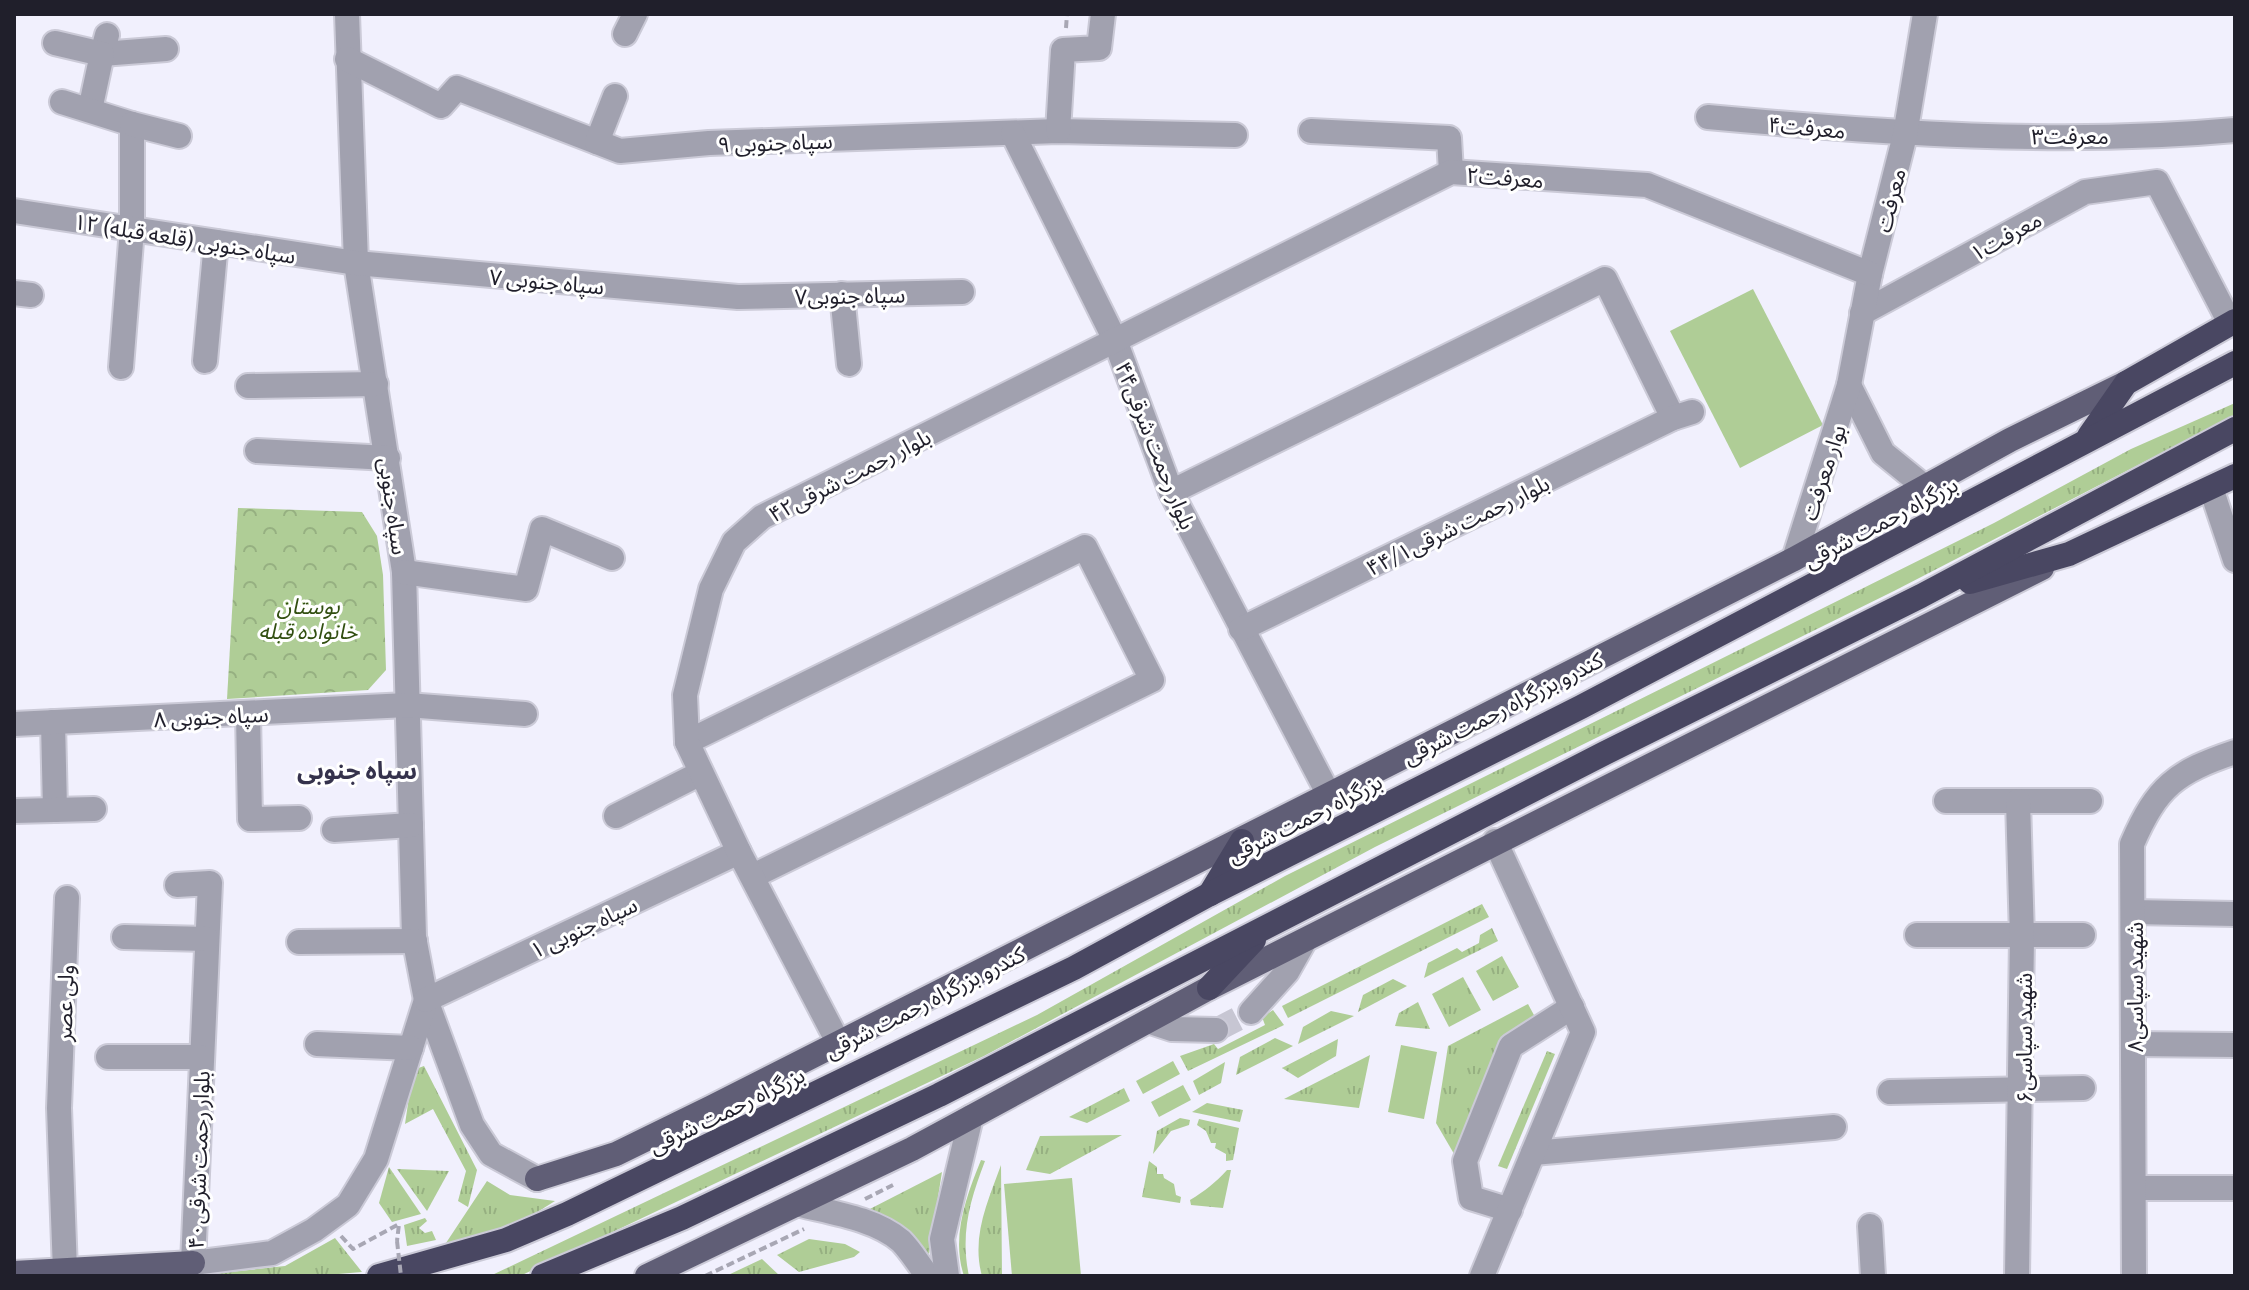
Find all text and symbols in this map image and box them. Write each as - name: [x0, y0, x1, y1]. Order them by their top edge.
- street label: معرفت۴: [1767, 106, 1847, 146]
- street label: معرفت۳: [2031, 118, 2109, 151]
- street label: ۹ سپاه جنوبی: [717, 123, 833, 160]
- street label: معرفت۲: [1465, 157, 1545, 195]
- street label: معرفت: [1865, 164, 1913, 236]
- street label: معرفت۱: [1963, 202, 2047, 268]
- street label: ۱۲ سپاه جنوبی (قلعه قبله): [72, 203, 298, 271]
- street label: ۷ سپاه جنوبی: [488, 259, 606, 302]
- street label: سپاه جنوبی۷: [794, 277, 906, 312]
- street label: ۴۴بلوار رحمت شرقی: [1108, 356, 1206, 534]
- street label: بلوار رحمت شرقی۴۲: [762, 419, 936, 529]
- street label: بوار معرفت: [1791, 420, 1853, 524]
- street label: سپاه جنوبی: [372, 455, 418, 557]
- street label: بلوار رحمت شرقی۴۴/۱: [1360, 465, 1554, 583]
- street label: بزرگراه رحمت شرقی: [1797, 466, 1963, 576]
- park label: بوستان خانواده قبله: [258, 588, 359, 646]
- street label: کندرو بزرگراه رحمت شرقی: [1396, 642, 1609, 772]
- street label: ۸ سپاه جنوبی: [153, 696, 269, 735]
- district label: سپاه جنوبی: [297, 751, 417, 786]
- street label: بزرگراه رحمت شرقی: [1221, 764, 1387, 870]
- street label: ۱ سپاه جنوبی: [524, 887, 642, 965]
- street label: شهید سپاسی۸: [2117, 922, 2150, 1052]
- street label: کندرو بزرگراه رحمت شرقی: [818, 936, 1031, 1066]
- street label: ولی عصر: [45, 964, 81, 1043]
- street label: شهید سپاسی۶: [2006, 973, 2039, 1103]
- street label: بزرگراه رحمت شرقی: [642, 1057, 810, 1161]
- street label: بلوار رحمت شرقی۴۰: [177, 1070, 217, 1250]

